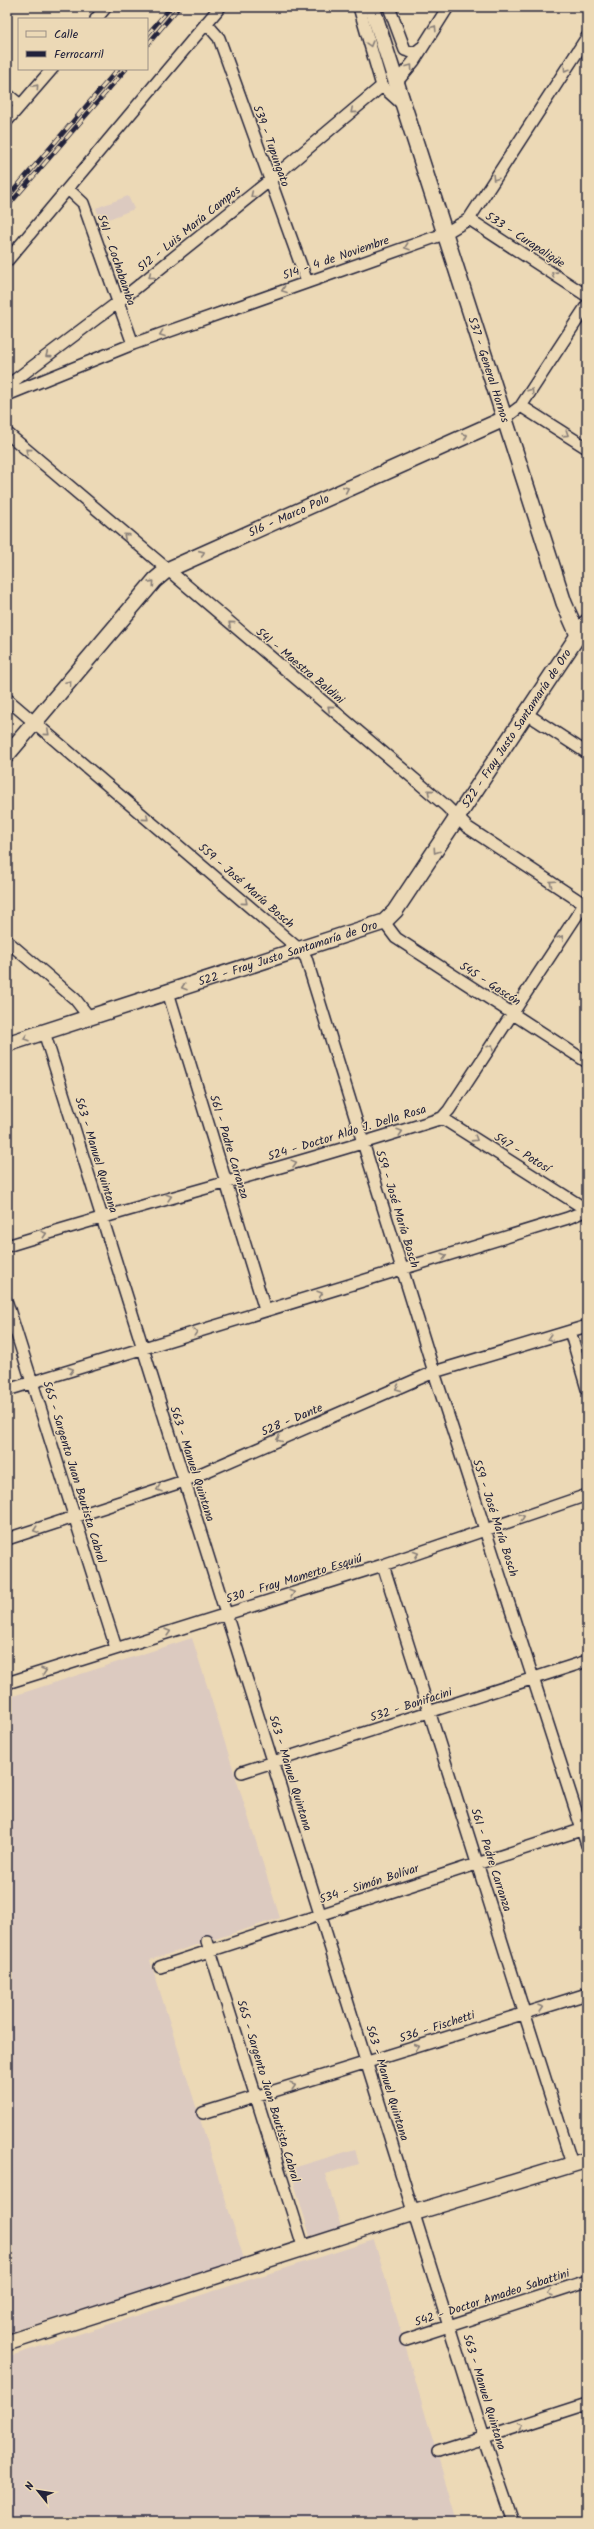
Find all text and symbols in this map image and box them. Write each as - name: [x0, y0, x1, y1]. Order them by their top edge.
- legend: [18, 18, 148, 70]
- text: Calle: [54, 25, 79, 44]
- one-way arrow: [430, 25, 437, 32]
- one-way arrow: [365, 41, 374, 48]
- text: Ferrocarril: [54, 45, 104, 64]
- one-way arrow: [405, 64, 413, 71]
- one-way arrow: [563, 65, 571, 72]
- one-way arrow: [32, 84, 39, 92]
- street label: 539 - Tupungato: [247, 102, 295, 190]
- one-way arrow: [350, 107, 357, 114]
- one-way arrow: [493, 174, 500, 181]
- street label: 512 - Luis María Campos: [133, 181, 245, 277]
- one-way arrow: [250, 190, 257, 197]
- street label: 533 - Curapaligüe: [481, 207, 569, 273]
- street label: 541 - Cochabamba: [91, 212, 141, 309]
- street label: 514 - 4 de Noviembre: [280, 231, 392, 285]
- one-way arrow: [403, 242, 410, 251]
- one-way arrow: [148, 271, 155, 278]
- one-way arrow: [552, 272, 559, 279]
- one-way arrow: [281, 285, 288, 293]
- street label: 537 - General Hornos: [463, 314, 515, 425]
- one-way arrow: [158, 329, 165, 338]
- one-way arrow: [45, 350, 52, 357]
- one-way arrow: [526, 388, 534, 395]
- one-way arrow: [562, 429, 569, 437]
- one-way arrow: [460, 433, 468, 441]
- one-way arrow: [25, 448, 33, 455]
- one-way arrow: [342, 486, 349, 494]
- street label: 516 - Marco Polo: [245, 489, 332, 542]
- one-way arrow: [124, 533, 131, 540]
- one-way arrow: [197, 550, 205, 558]
- one-way arrow: [148, 581, 155, 588]
- one-way arrow: [228, 622, 236, 629]
- street label: 541 - Maestra Baldini: [251, 623, 349, 710]
- street label: 522 - Fray Justo Santamaría de Oro: [456, 645, 576, 812]
- one-way arrow: [64, 680, 71, 687]
- one-way arrow: [328, 706, 335, 713]
- one-way arrow: [43, 729, 50, 736]
- one-way arrow: [427, 790, 434, 797]
- one-way arrow: [141, 813, 149, 820]
- street label: 559 - José María Bosch: [194, 839, 298, 933]
- one-way arrow: [433, 847, 441, 854]
- one-way arrow: [549, 881, 556, 888]
- one-way arrow: [240, 898, 248, 905]
- street label: 522 - Fray Justo Santamaría de Oro: [196, 915, 380, 991]
- one-way arrow: [556, 935, 564, 942]
- street label: 545 - Gascón: [456, 957, 524, 1011]
- one-way arrow: [181, 982, 188, 991]
- one-way arrow: [23, 1033, 30, 1042]
- one-way arrow: [486, 1045, 493, 1052]
- street label: 561 - Padre Carranza: [204, 1093, 254, 1202]
- street label: 563 - Manuel Quintana: [69, 1095, 123, 1216]
- street label: 524 - Doctor Aldo J. Della Rosa: [265, 1100, 429, 1166]
- one-way arrow: [397, 1128, 404, 1137]
- street label: 547 - Potosí: [490, 1128, 556, 1179]
- one-way arrow: [471, 1134, 478, 1142]
- street label: 559 - José María Bosch: [370, 1148, 424, 1270]
- one-way arrow: [291, 1159, 298, 1168]
- one-way arrow: [165, 1193, 172, 1202]
- one-way arrow: [41, 1230, 48, 1239]
- one-way arrow: [440, 1252, 447, 1261]
- one-way arrow: [316, 1290, 323, 1299]
- one-way arrow: [192, 1328, 199, 1337]
- one-way arrow: [547, 1333, 554, 1342]
- one-way arrow: [67, 1366, 74, 1375]
- street label: 565 - Sargento Juan Bautista Cabral: [37, 1379, 111, 1566]
- one-way arrow: [395, 1383, 403, 1391]
- street label: 528 - Dante: [258, 1398, 326, 1442]
- street label: 563 - Manuel Quintana: [164, 1404, 220, 1525]
- one-way arrow: [276, 1435, 283, 1443]
- street label: 559 - José María Bosch: [467, 1457, 523, 1579]
- one-way arrow: [156, 1484, 163, 1493]
- one-way arrow: [519, 1513, 526, 1522]
- one-way arrow: [32, 1525, 39, 1534]
- street label: 530 - Fray Mamerto Esquiú: [223, 1549, 365, 1609]
- one-way arrow: [413, 1550, 420, 1559]
- one-way arrow: [289, 1590, 296, 1598]
- one-way arrow: [164, 1628, 171, 1637]
- one-way arrow: [40, 1667, 47, 1676]
- street label: 532 - Bonifacini: [367, 1682, 456, 1727]
- street label: 563 - Manuel Quintana: [263, 1713, 317, 1834]
- street label: 561 - Padre Carranza: [465, 1806, 517, 1915]
- street label: 534 - Simón Bolívar: [317, 1859, 422, 1909]
- street label: 565 - Sargento Juan Bautista Cabral: [231, 1998, 305, 2185]
- one-way arrow: [538, 2004, 545, 2013]
- street label: 536 - Fischetti: [397, 2005, 478, 2048]
- street label: 563 - Manuel Quintana: [360, 2023, 414, 2144]
- one-way arrow: [414, 2043, 421, 2052]
- one-way arrow: [290, 2082, 297, 2091]
- street label: 542 - Doctor Amadeo Sabattini: [412, 2264, 573, 2332]
- one-way arrow: [546, 2288, 553, 2297]
- street label: 563 - Manuel Quintana: [457, 2332, 511, 2453]
- one-way arrow: [517, 2422, 524, 2431]
- north arrow: [18, 2471, 58, 2511]
- text: N: [21, 2479, 40, 2494]

